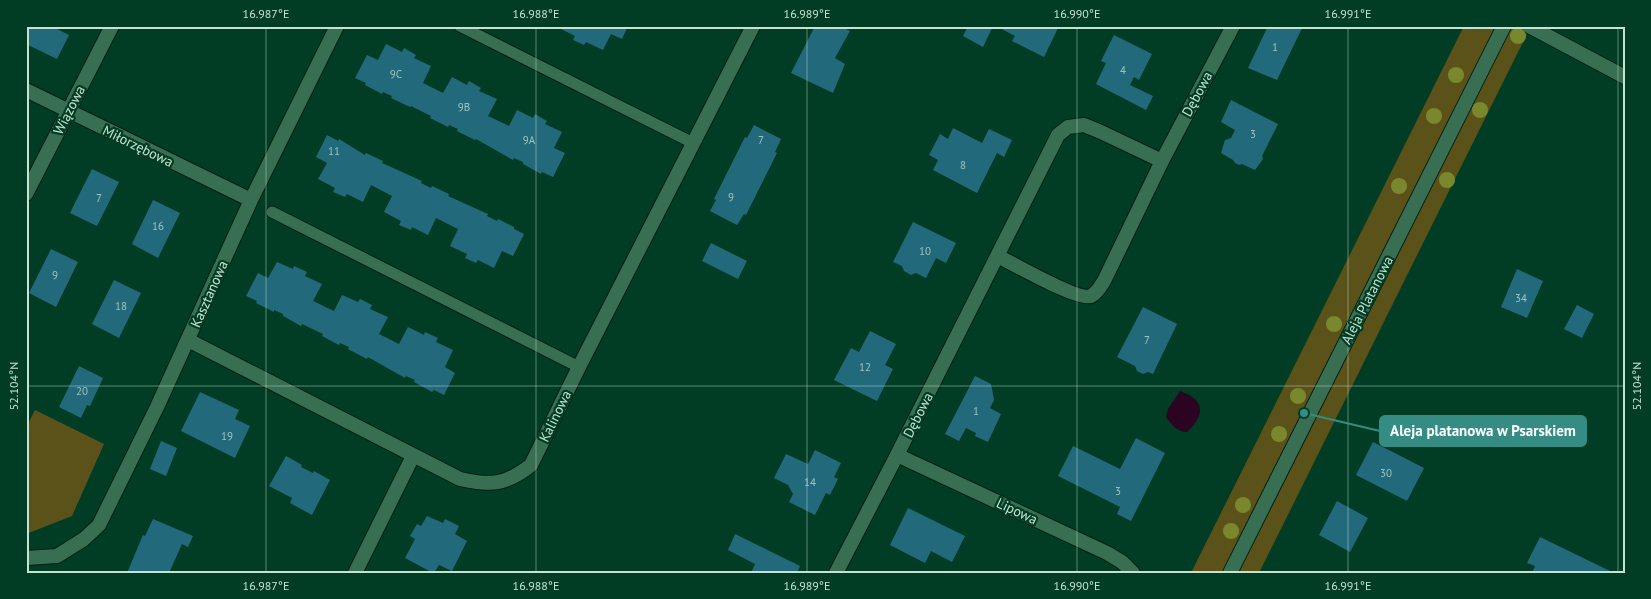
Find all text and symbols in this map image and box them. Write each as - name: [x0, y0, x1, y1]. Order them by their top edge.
- text: 16.987°E: [243, 6, 289, 21]
- text: 16.988°E: [513, 6, 559, 21]
- text: 16.989°E: [784, 6, 830, 21]
- text: 16.990°E: [1054, 6, 1100, 21]
- text: 16.991°E: [1325, 6, 1371, 21]
- house number: 1: [1272, 40, 1278, 54]
- house number: 4: [1120, 63, 1126, 77]
- house number: 9C: [390, 67, 402, 81]
- street label: Dębowa: [1178, 68, 1216, 120]
- street label: Wiązowa: [49, 82, 89, 138]
- house number: 9B: [458, 100, 470, 114]
- street label: Miłorzębowa: [100, 121, 176, 171]
- house number: 3: [1250, 127, 1256, 141]
- house number: 9A: [523, 133, 536, 147]
- house number: 7: [758, 133, 764, 147]
- house number: 11: [328, 144, 340, 158]
- house number: 8: [960, 158, 966, 172]
- house number: 9: [728, 190, 734, 204]
- house number: 7: [96, 191, 102, 205]
- house number: 16: [152, 219, 164, 233]
- house number: 10: [919, 244, 931, 258]
- street label: Aleja Platanowa: [1337, 253, 1397, 347]
- street label: Kasztanowa: [186, 258, 232, 330]
- house number: 9: [52, 268, 58, 282]
- house number: 34: [1515, 291, 1527, 305]
- house number: 18: [115, 299, 127, 313]
- house number: 7: [1144, 333, 1150, 347]
- house number: 12: [859, 360, 871, 374]
- text: 52.104°N: [6, 362, 21, 410]
- text: 52.104°N: [1629, 362, 1644, 410]
- house number: 20: [76, 384, 88, 398]
- street label: Kalinowa: [535, 387, 575, 445]
- street label: Dębowa: [899, 389, 937, 441]
- house number: 1: [973, 404, 979, 418]
- callout: Aleja platanowa w Psarskiem: [1380, 416, 1586, 446]
- text: Aleja platanowa w Psarskiem: [1390, 421, 1576, 440]
- house number: 19: [221, 429, 233, 443]
- house number: 30: [1380, 466, 1392, 480]
- house number: 14: [804, 475, 816, 489]
- house number: 3: [1115, 484, 1121, 498]
- street label: Lipowa: [994, 494, 1040, 528]
- text: 16.987°E: [243, 578, 289, 593]
- text: 16.988°E: [513, 578, 559, 593]
- text: 16.989°E: [784, 578, 830, 593]
- text: 16.990°E: [1054, 578, 1100, 593]
- text: 16.991°E: [1325, 578, 1371, 593]

